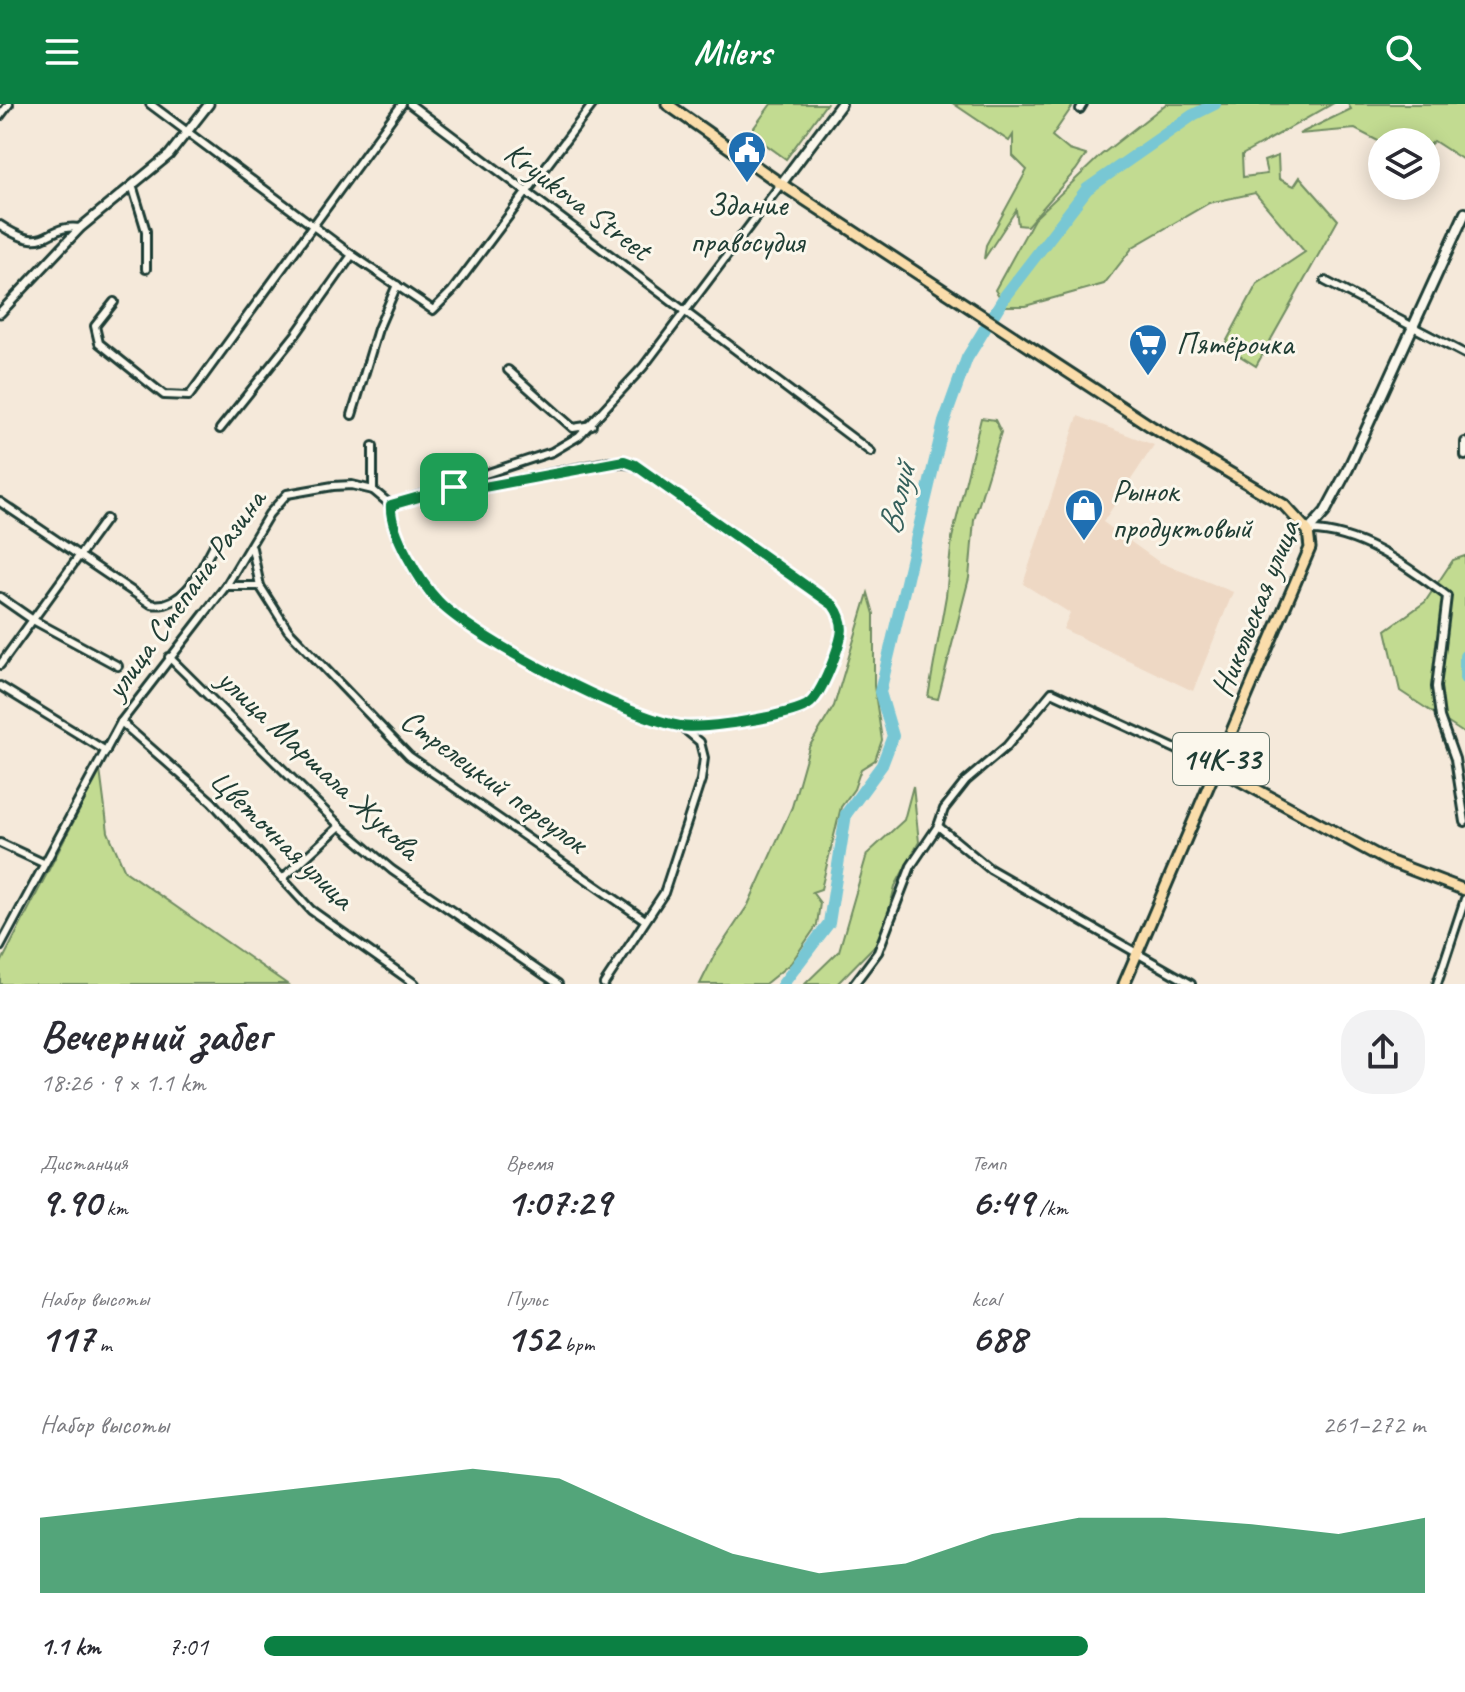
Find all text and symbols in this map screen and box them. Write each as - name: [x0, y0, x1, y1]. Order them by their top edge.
- text: Milers: [694, 29, 771, 75]
- icon: menu: [40, 30, 84, 74]
- icon: search: [1381, 30, 1425, 74]
- map controls: [1368, 128, 1440, 200]
- button: layers: [1368, 128, 1440, 200]
- public building icon: Здание правосудия: [726, 129, 768, 184]
- street label: Kryukova Street: [496, 132, 662, 272]
- place label: Здание правосудия: [690, 184, 806, 262]
- supermarket icon: Пятёрочка: [1127, 322, 1169, 377]
- place label: Пятёрочка: [1176, 323, 1295, 364]
- pin: [420, 453, 488, 521]
- water label: Валуй: [867, 453, 926, 538]
- icon: arrive: [432, 465, 476, 509]
- place label: Рынок продуктовый: [1112, 470, 1254, 548]
- street label: улица Степана Разина: [94, 479, 276, 708]
- shop icon: Рынок продуктовый: [1063, 487, 1105, 542]
- street label: Никольская улица: [1201, 512, 1310, 702]
- street label: улица Маршала Жукова: [207, 658, 431, 871]
- street label: Стрелецкий переулок: [393, 699, 598, 864]
- road number: 14К-33: [1173, 733, 1269, 785]
- street label: Цветочная улица: [201, 760, 365, 920]
- text: Вечерний забег: [40, 1008, 270, 1063]
- button: share: [1341, 1010, 1425, 1094]
- text: 18:26 · 9 × 1.1 km: [40, 1066, 206, 1099]
- text: Дистанция: [40, 1149, 128, 1177]
- text: Время: [506, 1149, 552, 1177]
- text: Темп: [971, 1149, 1007, 1177]
- text: 9.90: [40, 1177, 101, 1227]
- text: 1:07:29: [506, 1177, 611, 1227]
- text: 6:49: [971, 1177, 1034, 1227]
- text: km: [101, 1194, 128, 1222]
- text: /km: [1034, 1194, 1068, 1222]
- text: Набор высоты: [40, 1285, 149, 1313]
- text: Пульс: [506, 1285, 548, 1313]
- text: kcal: [971, 1285, 1000, 1313]
- text: 117: [40, 1313, 94, 1363]
- text: 152: [506, 1313, 559, 1363]
- text: 688: [971, 1313, 1026, 1363]
- text: m: [94, 1330, 112, 1358]
- text: bpm: [559, 1330, 595, 1358]
- text: Набор высоты: [40, 1408, 169, 1441]
- text: 261–272 m: [1322, 1408, 1425, 1441]
- text: 1.1 km: [40, 1630, 100, 1663]
- text: 7:01: [168, 1630, 208, 1663]

